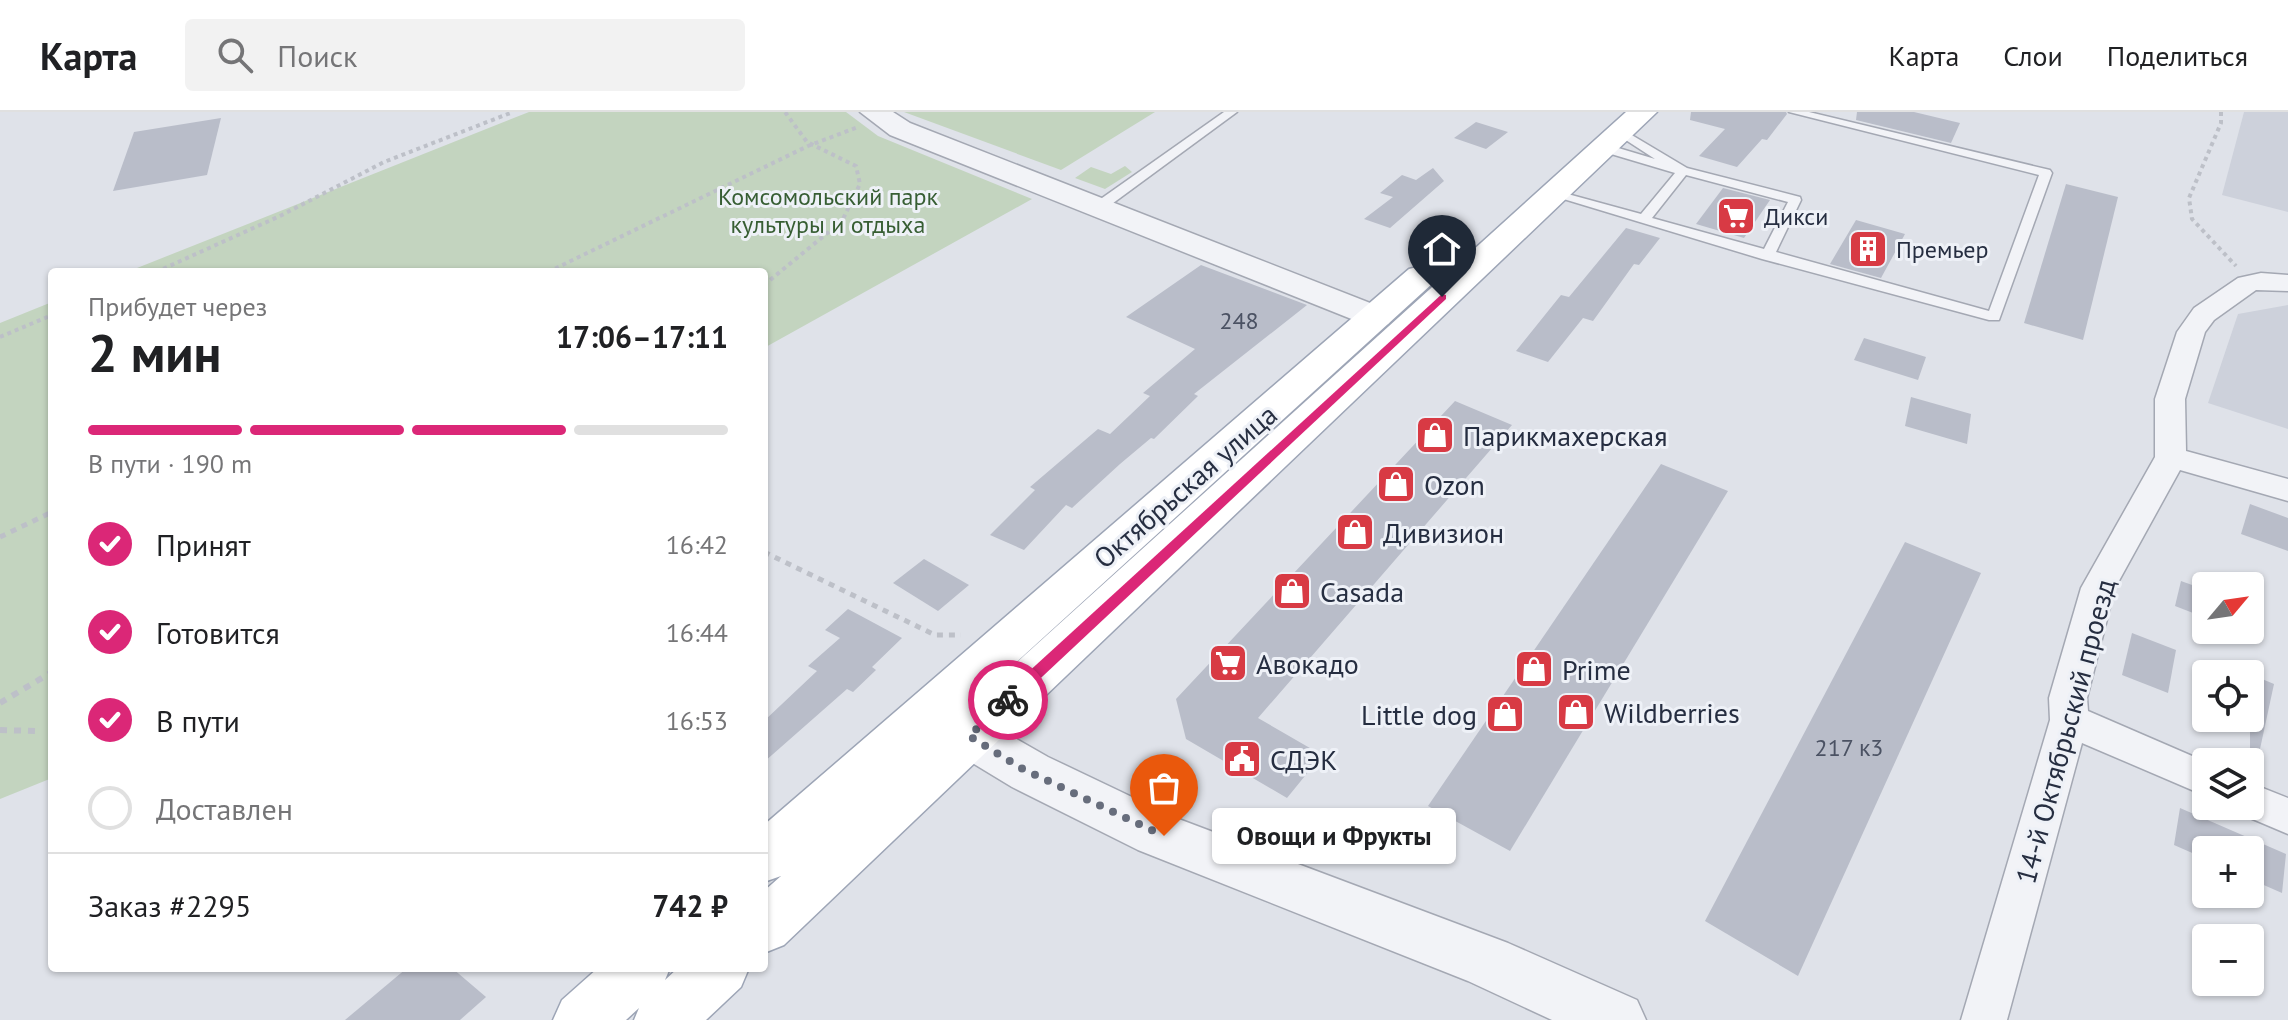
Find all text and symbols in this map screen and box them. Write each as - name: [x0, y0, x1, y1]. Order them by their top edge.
- search box: [185, 19, 745, 91]
- text: Карта: [40, 31, 137, 80]
- icon: search: [213, 33, 257, 77]
- text: Поиск: [277, 36, 357, 75]
- text: Карта: [1889, 37, 1959, 74]
- text: Слои: [2003, 37, 2063, 74]
- text: Поделиться: [2107, 37, 2248, 74]
- park label: Комсомольский парк культуры и отдыха: [718, 181, 938, 240]
- supermarket icon: Дикси: [1715, 195, 1757, 237]
- place label: Дикси: [1764, 201, 1828, 232]
- pin: [1408, 215, 1476, 297]
- icon: home: [1420, 227, 1464, 271]
- building icon: Премьер: [1847, 228, 1889, 270]
- place label: Премьер: [1896, 234, 1989, 265]
- text: Прибудет через: [88, 290, 267, 323]
- house number: 248: [1219, 305, 1259, 336]
- text: 17:06–17:11: [556, 317, 728, 356]
- text: 2 мин: [88, 319, 222, 386]
- street label: Октябрьская улица: [1085, 396, 1285, 576]
- shop icon: Парикмахерская: [1414, 414, 1456, 456]
- place label: Парикмахерская: [1463, 417, 1668, 454]
- text: В пути · 190 m: [88, 447, 252, 480]
- shop icon: Ozon: [1375, 463, 1417, 505]
- place label: Ozon: [1424, 466, 1485, 503]
- shop icon: Дивизион: [1334, 511, 1376, 553]
- place label: Дивизион: [1383, 514, 1504, 551]
- icon: check: [88, 522, 132, 566]
- text: Принят: [156, 525, 251, 564]
- text: 16:42: [666, 528, 728, 561]
- shop icon: Casada: [1271, 570, 1313, 612]
- north arrow: [2192, 572, 2264, 644]
- map controls: [2192, 572, 2264, 996]
- place label: Casada: [1320, 573, 1404, 610]
- street label: 14-й Октябрьский проезд: [2006, 575, 2124, 887]
- icon: check: [88, 610, 132, 654]
- text: Готовится: [156, 613, 280, 652]
- text: 16:44: [666, 616, 728, 649]
- supermarket icon: Авокадо: [1207, 642, 1249, 684]
- place label: Авокадо: [1256, 645, 1359, 682]
- shop icon: Prime: [1513, 648, 1555, 690]
- place label: Prime: [1562, 651, 1631, 688]
- courier: [968, 660, 1048, 740]
- button: locate: [2192, 660, 2264, 732]
- icon: bike: [986, 678, 1030, 722]
- shop icon: Wildberries: [1555, 691, 1597, 733]
- shop icon: Little dog: [1484, 693, 1526, 735]
- place label: Wildberries: [1604, 694, 1740, 731]
- place label: Little dog: [1361, 696, 1477, 733]
- icon: check: [88, 698, 132, 742]
- text: В пути: [156, 701, 240, 740]
- text: 16:53: [666, 704, 728, 737]
- house number: 217 к3: [1815, 732, 1883, 763]
- public building icon: СДЭК: [1221, 738, 1263, 780]
- place label: СДЭК: [1270, 741, 1337, 778]
- button: layers: [2192, 748, 2264, 820]
- pin: [1130, 754, 1198, 836]
- icon: bag: [1142, 766, 1186, 810]
- text: Доставлен: [156, 789, 293, 828]
- callout: Овощи и Фрукты: [1212, 808, 1456, 864]
- text: Овощи и Фрукты: [1237, 819, 1431, 852]
- button: +: [2192, 836, 2264, 908]
- text: Заказ #2295: [88, 886, 251, 925]
- text: 742 ₽: [652, 886, 728, 925]
- button: −: [2192, 924, 2264, 996]

